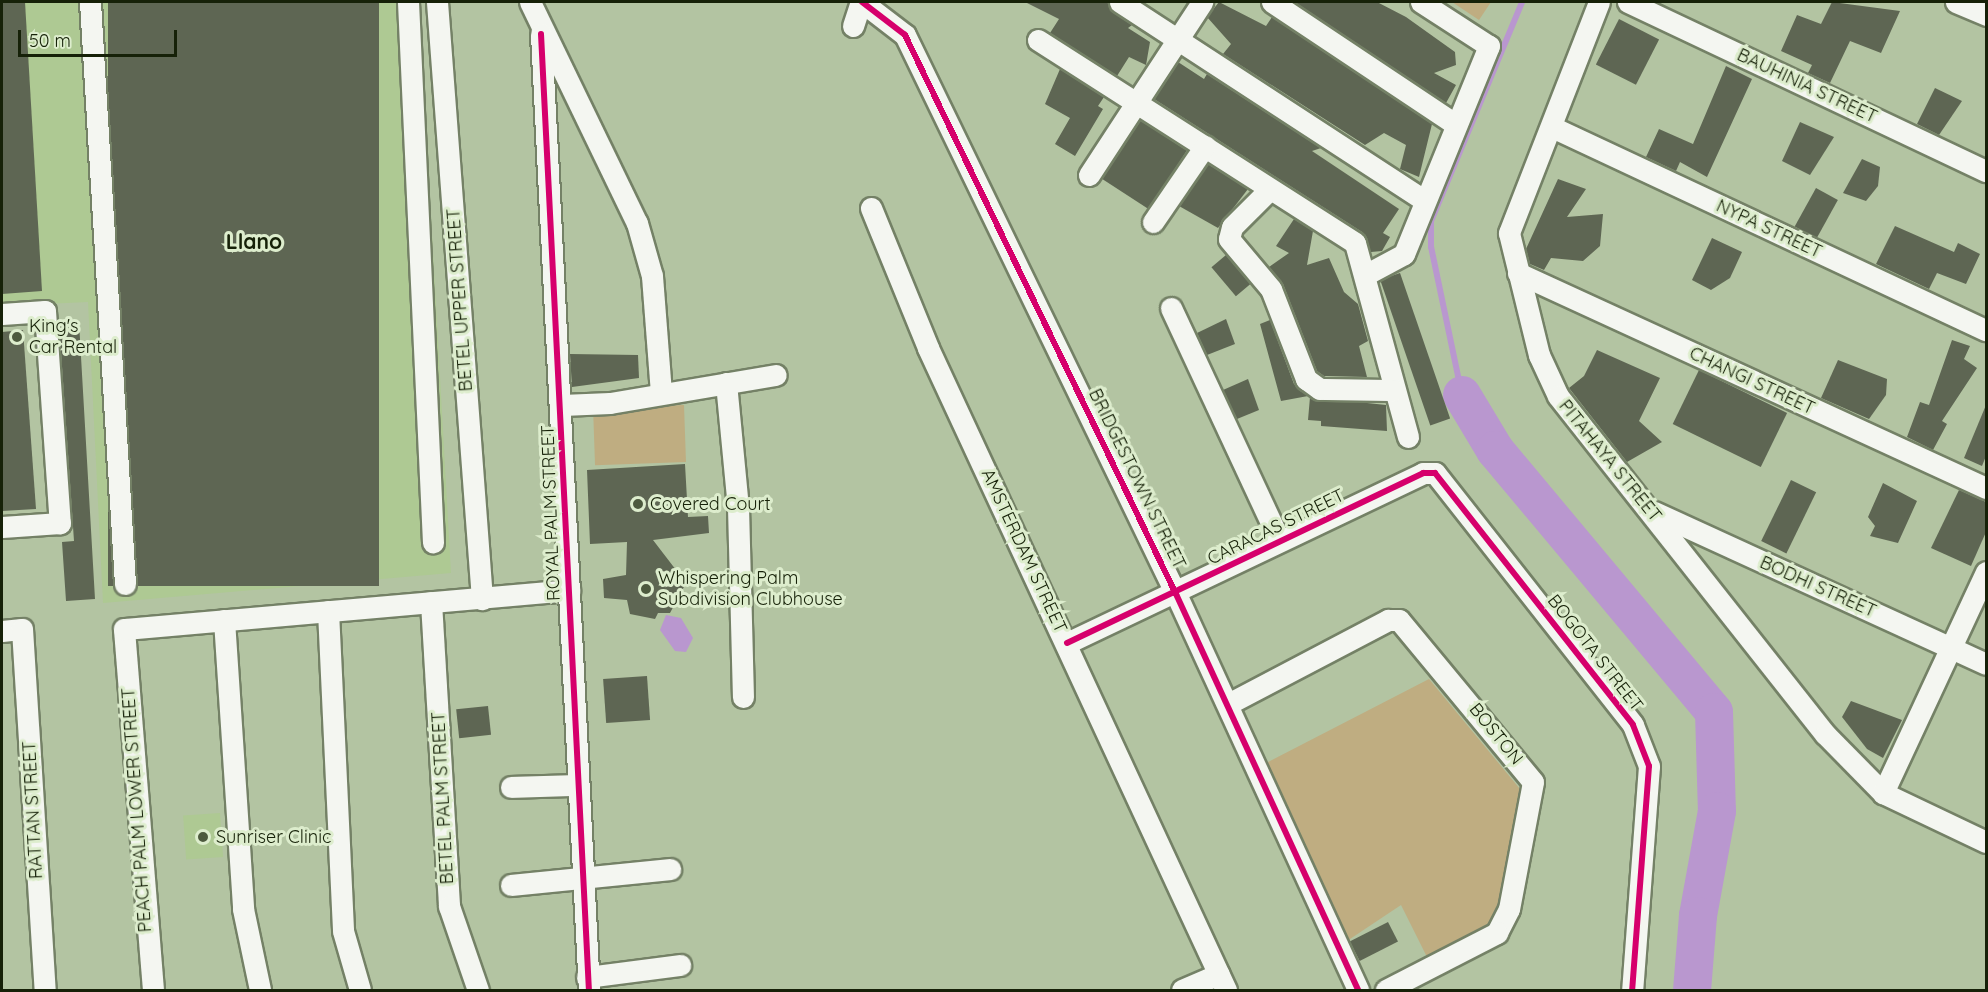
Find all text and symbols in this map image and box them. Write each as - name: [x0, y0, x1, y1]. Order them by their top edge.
- scale bar: [21, 18, 180, 56]
- text: 50 m: [29, 29, 71, 52]
- street label: BAUHINIA STREET: [1734, 44, 1880, 128]
- street label: NYPA STREET: [1713, 195, 1825, 263]
- street label: BETEL UPPER STREET: [443, 208, 477, 392]
- district label: Llano: [226, 228, 282, 254]
- place label: King's Car Rental: [29, 316, 117, 358]
- marker: King's Car Rental: [10, 330, 24, 344]
- street label: CHANGI STREET: [1686, 343, 1818, 419]
- street label: BRIDGESTOWN STREET: [1084, 385, 1190, 573]
- street label: PITAHAYA STREET: [1554, 396, 1666, 526]
- street label: ROYAL PALM STREET: [537, 425, 565, 601]
- street label: AMSTERDAM STREET: [976, 466, 1072, 636]
- street label: CARACAS STREET: [1204, 484, 1348, 570]
- place label: Covered Court: [650, 493, 771, 515]
- marker: Covered Court: [631, 497, 645, 511]
- street label: BODHI STREET: [1756, 552, 1880, 622]
- place label: Whispering Palm Subdivision Clubhouse: [658, 568, 843, 610]
- marker: Whispering Palm Subdivision Clubhouse: [639, 582, 653, 596]
- street label: BOGOTA STREET: [1543, 590, 1647, 716]
- street label: PEACH PALM LOWER STREET: [118, 687, 156, 933]
- street label: BOSTON: [1465, 699, 1527, 769]
- street label: BETEL PALM STREET: [428, 711, 458, 885]
- street label: RATTAN STREET: [19, 740, 47, 880]
- place label: Sunriser Clinic: [216, 826, 331, 848]
- marker: Sunriser Clinic: [194, 828, 212, 846]

